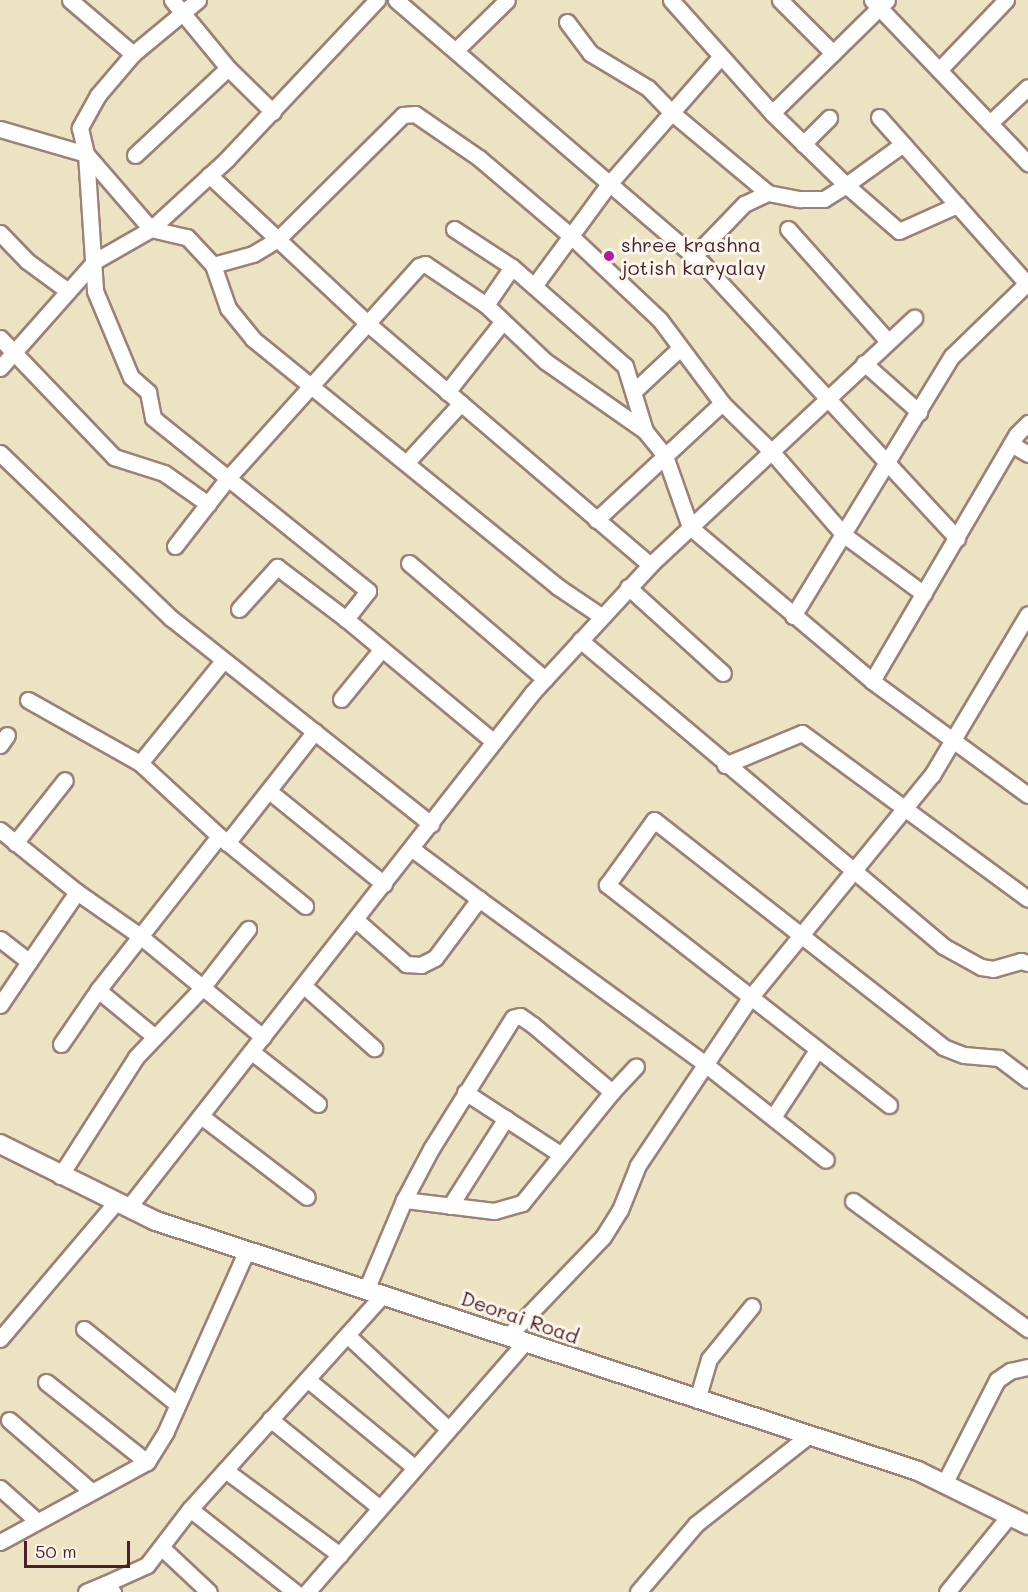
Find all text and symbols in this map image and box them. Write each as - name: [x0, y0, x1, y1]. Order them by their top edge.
- place label: shree krashna jotish karyalay: [621, 232, 766, 279]
- marker: shree krashna jotish karyalay: [602, 249, 616, 263]
- street label: Deorai Road: [458, 1286, 582, 1348]
- scale bar: [27, 1529, 134, 1567]
- text: 50 m: [35, 1539, 77, 1563]

